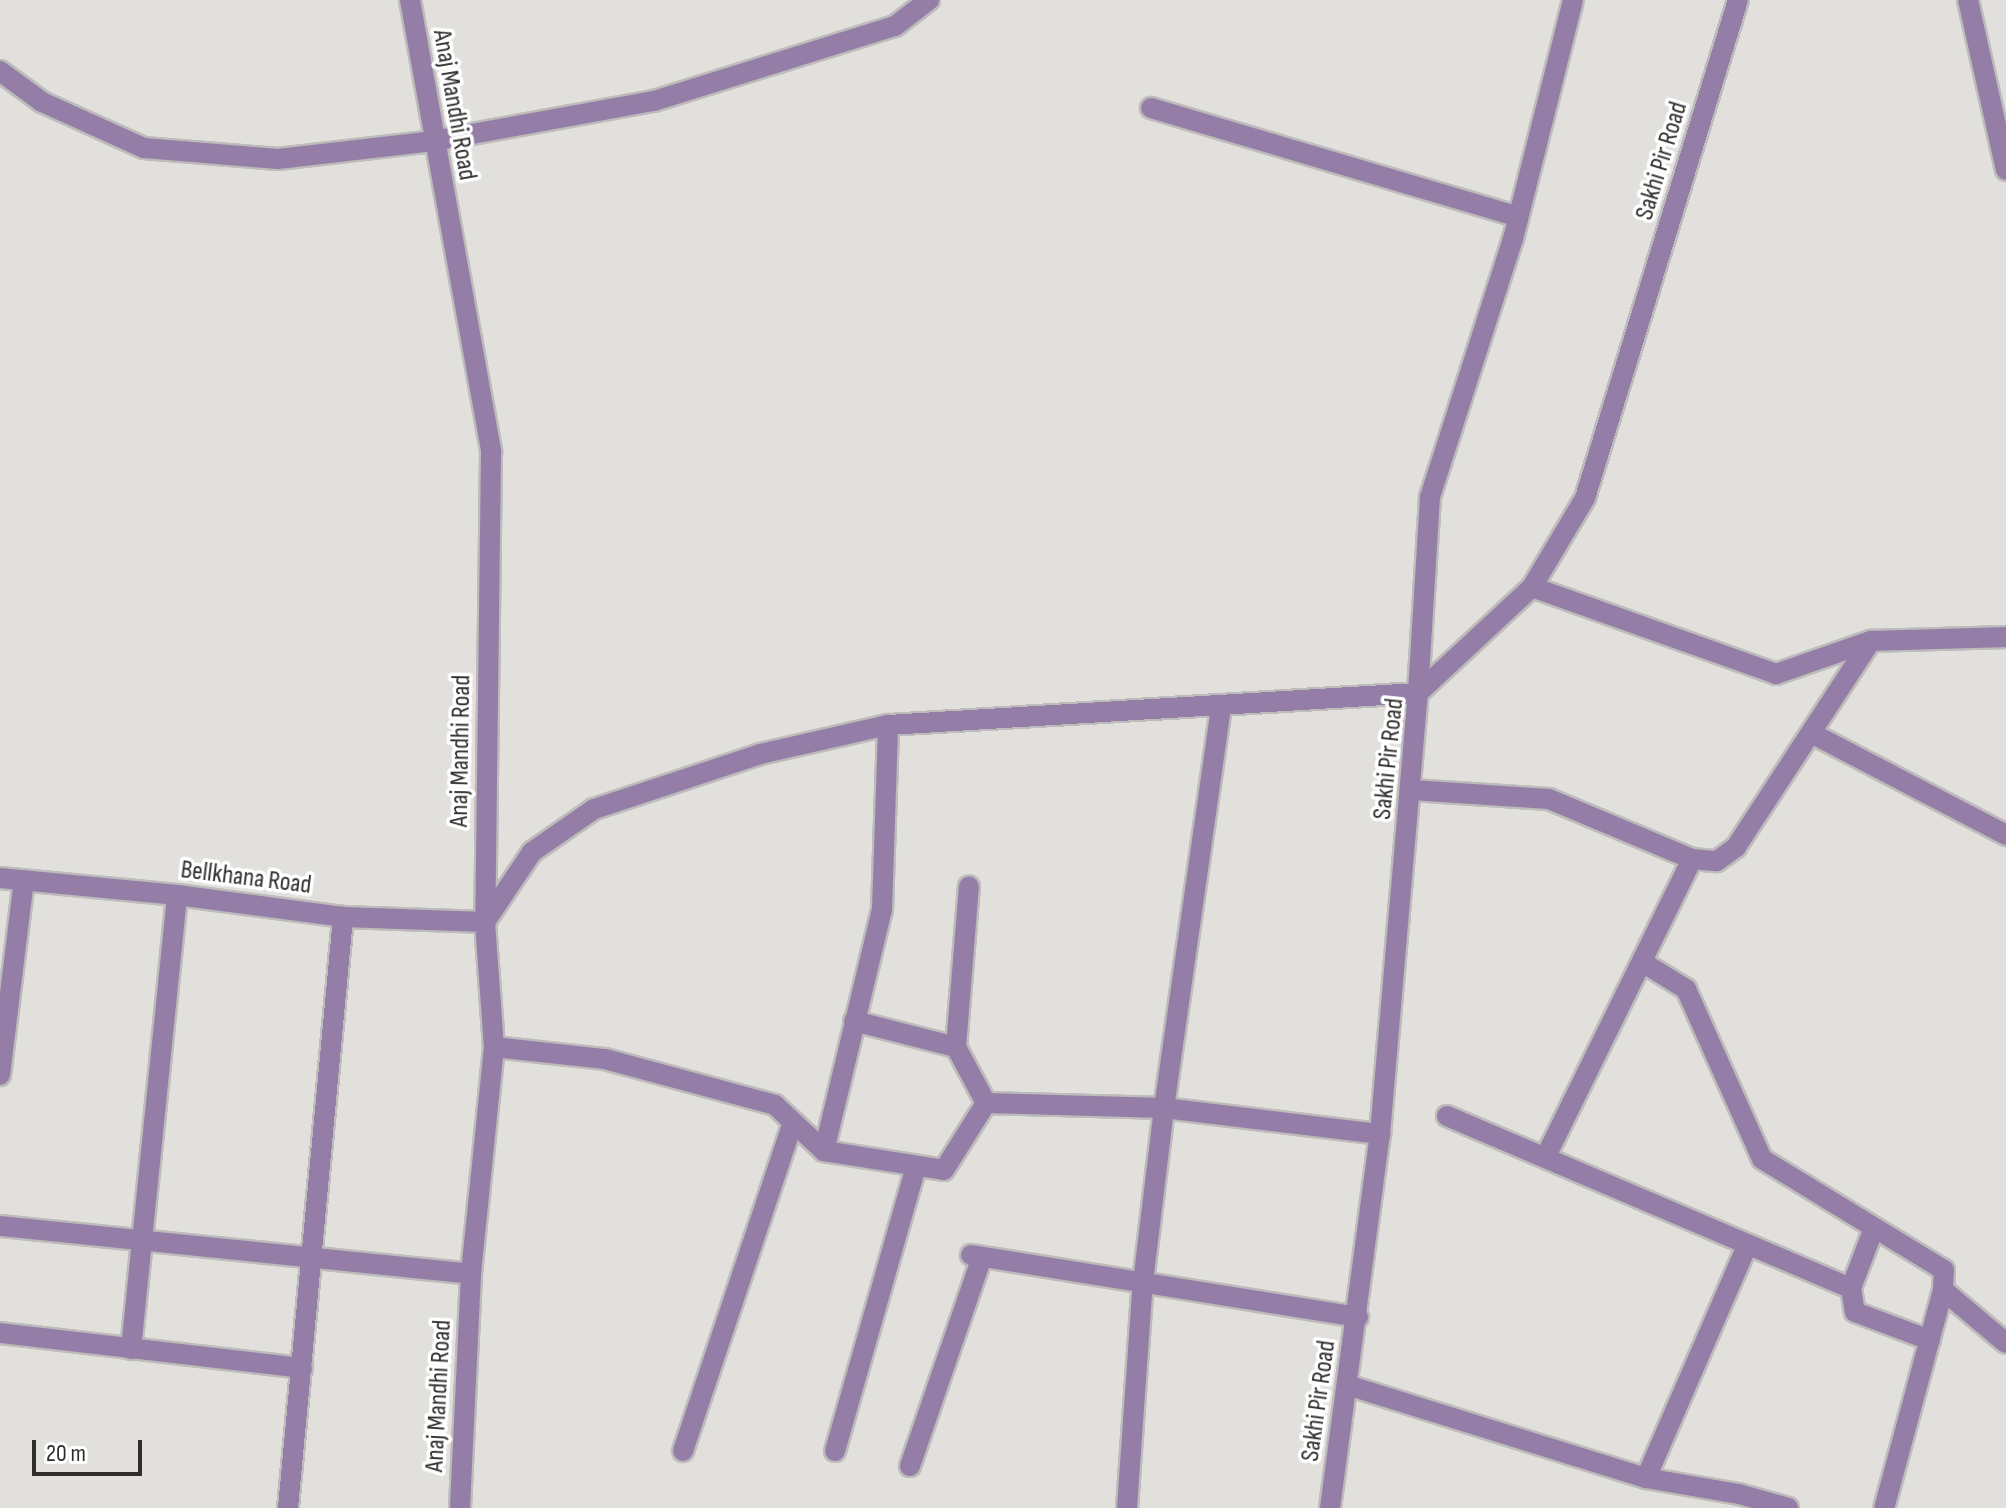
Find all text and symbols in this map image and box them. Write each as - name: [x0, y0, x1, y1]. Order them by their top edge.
- street label: Anaj Mandhi Road: [425, 27, 483, 183]
- street label: Sakhi Pir Road: [1629, 98, 1695, 224]
- street label: Anaj Mandhi Road: [444, 675, 478, 827]
- street label: Sakhi Pir Road: [1367, 697, 1411, 821]
- street label: Bellkhana Road: [179, 855, 313, 901]
- street label: Anaj Mandhi Road: [419, 1319, 459, 1473]
- street label: Sakhi Pir Road: [1295, 1338, 1343, 1464]
- scale bar: [36, 1424, 146, 1474]
- text: 20 m: [46, 1439, 86, 1468]

